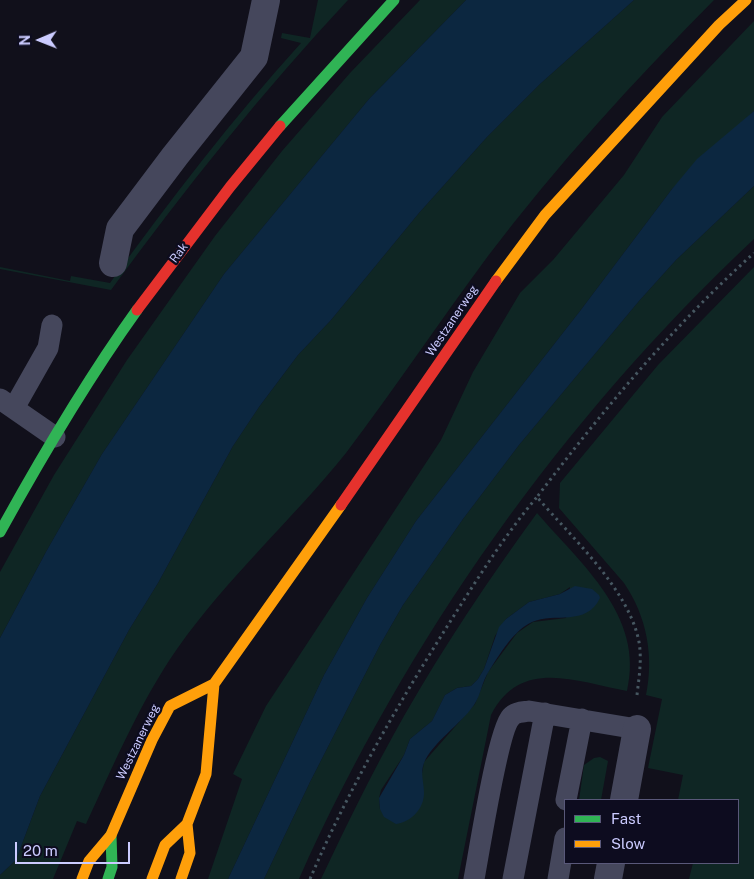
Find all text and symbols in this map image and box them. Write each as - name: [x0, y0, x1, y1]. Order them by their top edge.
- north arrow: [15, 15, 65, 65]
- text: N: [17, 35, 33, 46]
- street label: Rak: [167, 240, 191, 266]
- street label: Westzanerweg: [423, 283, 481, 359]
- street label: Westzanerweg: [113, 702, 163, 782]
- legend: [564, 799, 739, 864]
- text: Fast: [611, 810, 641, 827]
- scale bar: [18, 832, 132, 864]
- text: Slow: [611, 835, 645, 852]
- text: 20 m: [23, 842, 58, 859]

